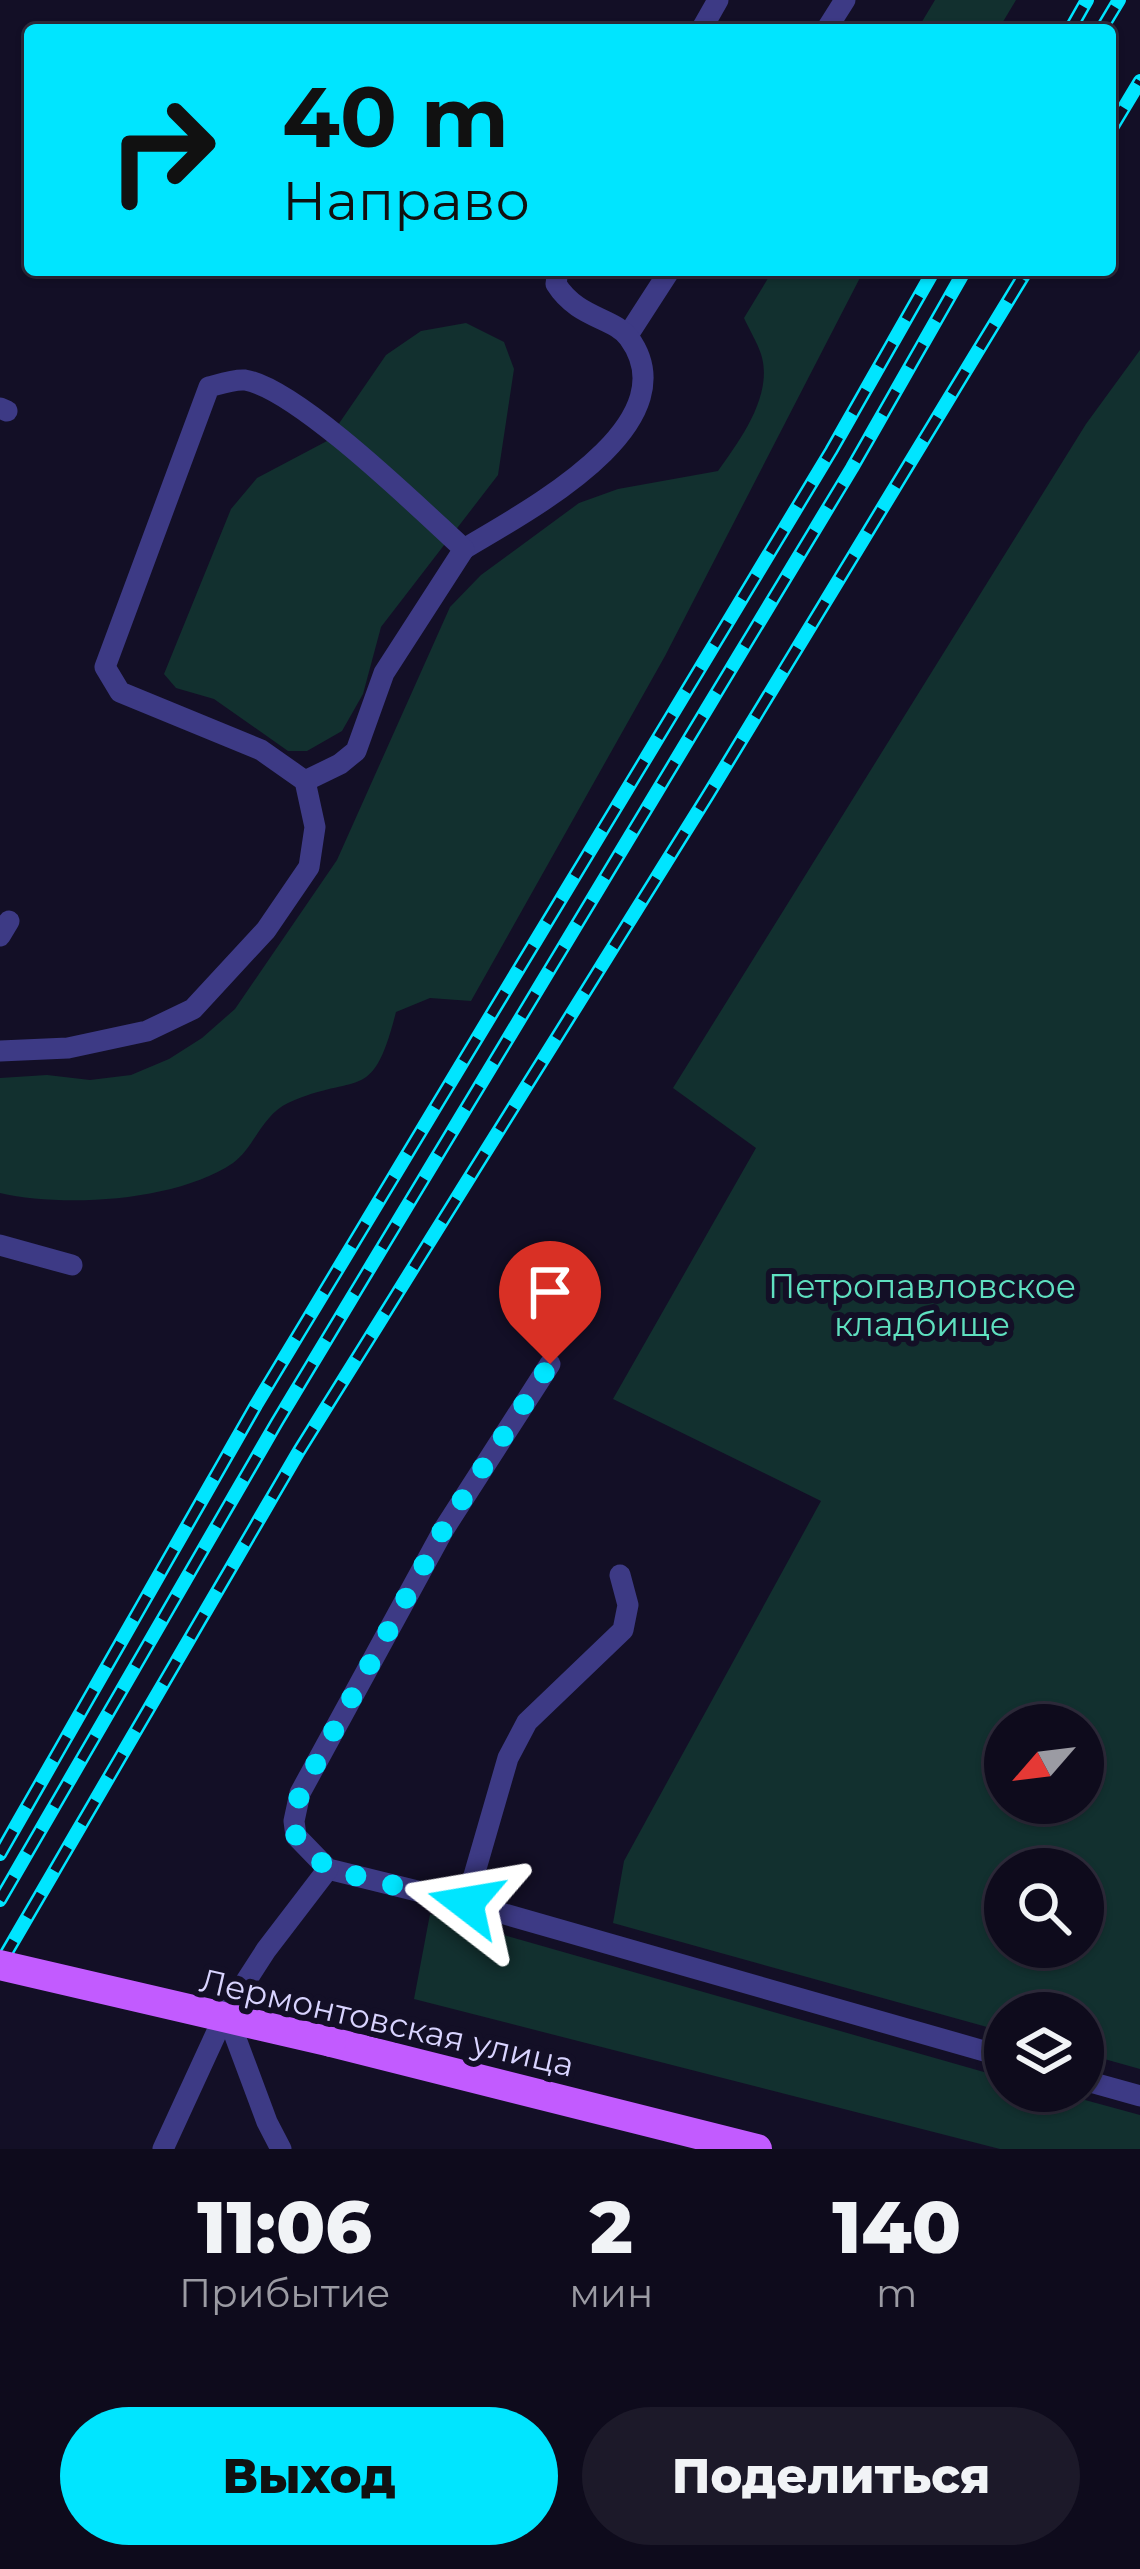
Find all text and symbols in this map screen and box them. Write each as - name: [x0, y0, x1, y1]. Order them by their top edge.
- text: 40 m: [282, 66, 509, 168]
- icon: right: [84, 72, 240, 228]
- text: Направо: [282, 168, 530, 234]
- pin: [499, 1241, 601, 1364]
- icon: arrive: [517, 1259, 583, 1325]
- park label: Петропавловское кладбище: [768, 1266, 1076, 1344]
- north arrow: [984, 1704, 1104, 1824]
- map controls: [984, 1704, 1104, 2112]
- position arrow: [403, 1840, 529, 1966]
- button: search: [984, 1848, 1104, 1968]
- street label: Лермонтовская улица: [196, 1959, 578, 2085]
- button: layers: [984, 1992, 1104, 2112]
- text: 11:06: [197, 2183, 372, 2271]
- text: 2: [590, 2183, 633, 2271]
- text: 140: [832, 2183, 961, 2271]
- text: Прибытие: [179, 2269, 390, 2317]
- text: мин: [569, 2269, 653, 2317]
- text: m: [876, 2269, 917, 2317]
- button: Выход: [60, 2407, 558, 2545]
- button: Поделиться: [582, 2407, 1080, 2545]

